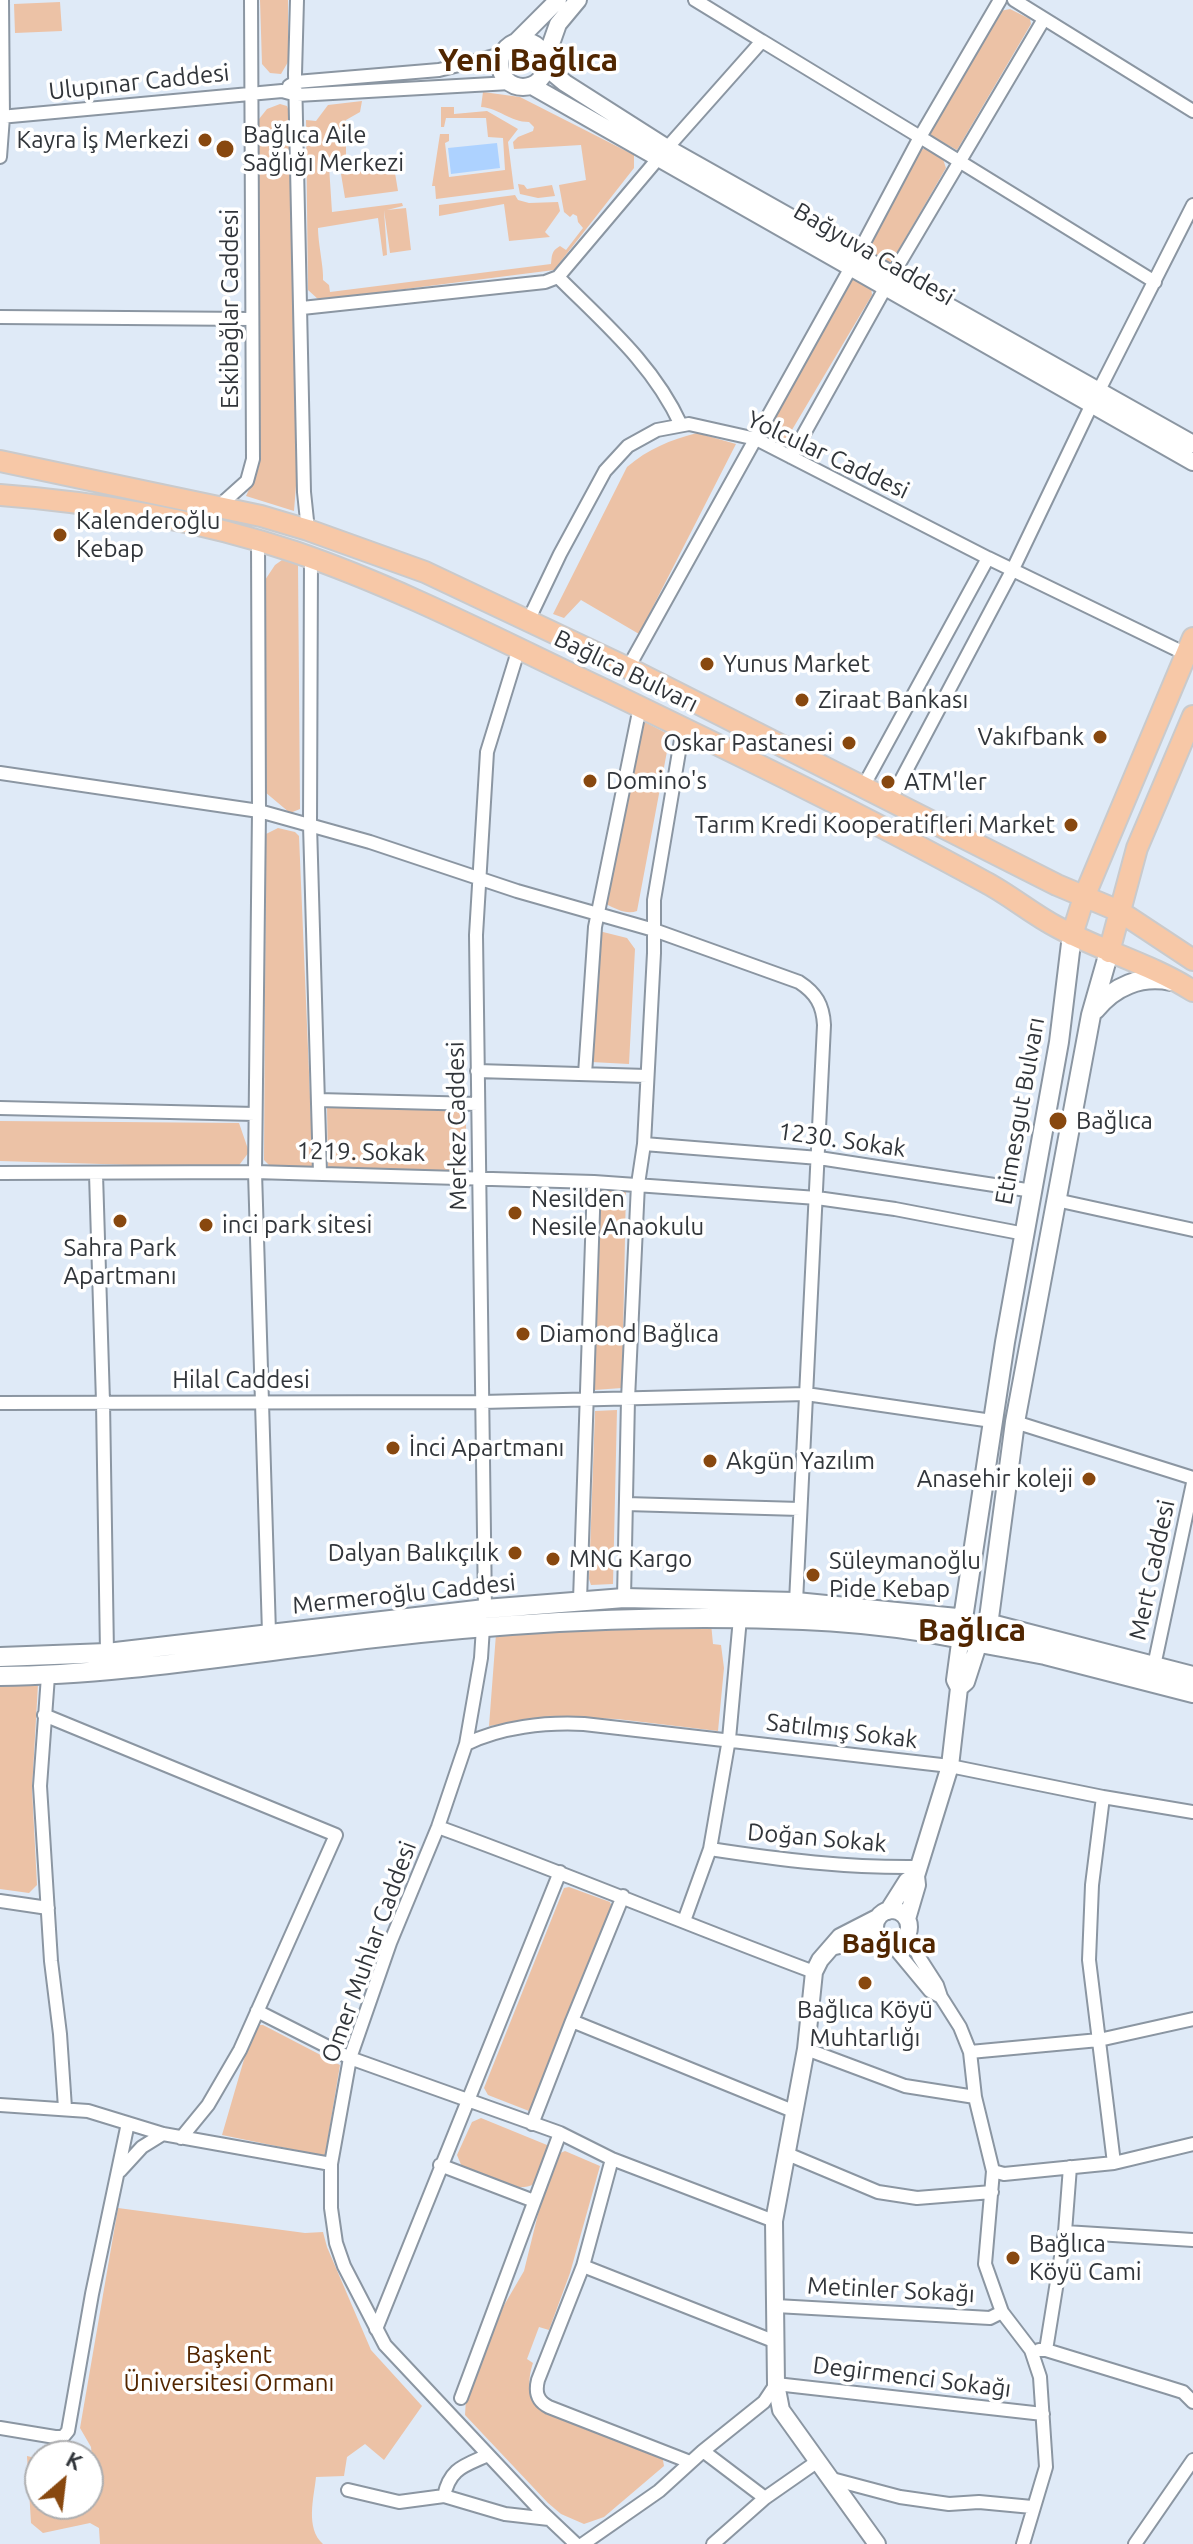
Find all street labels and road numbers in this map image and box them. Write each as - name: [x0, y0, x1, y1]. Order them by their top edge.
- street label: Ulupınar Caddesi: [47, 58, 231, 106]
- street label: Bağyuva Caddesi: [789, 196, 959, 312]
- street label: Eskibağlar Caddesi: [216, 209, 244, 409]
- street label: Yolcular Caddesi: [742, 405, 914, 505]
- street label: Bağlıca Bulvarı: [549, 624, 703, 718]
- street label: Etimesgut Bulvarı: [989, 1015, 1051, 1207]
- street label: Merkez Caddesi: [441, 1041, 473, 1211]
- street label: 1230. Sokak: [776, 1117, 908, 1163]
- street label: 1219. Sokak: [296, 1136, 426, 1168]
- street label: Hilal Caddesi: [172, 1366, 310, 1394]
- street label: Mert Caddesi: [1123, 1497, 1181, 1643]
- street label: Mermeroğlu Caddesi: [291, 1568, 517, 1620]
- street label: Satılmış Sokak: [765, 1707, 919, 1755]
- street label: Doğan Sokak: [746, 1818, 888, 1858]
- street label: Omer Muhlar Caddesi: [316, 1837, 422, 2067]
- street label: Metinler Sokağı: [806, 2271, 976, 2309]
- street label: Degirmenci Sokağı: [811, 2351, 1013, 2403]

